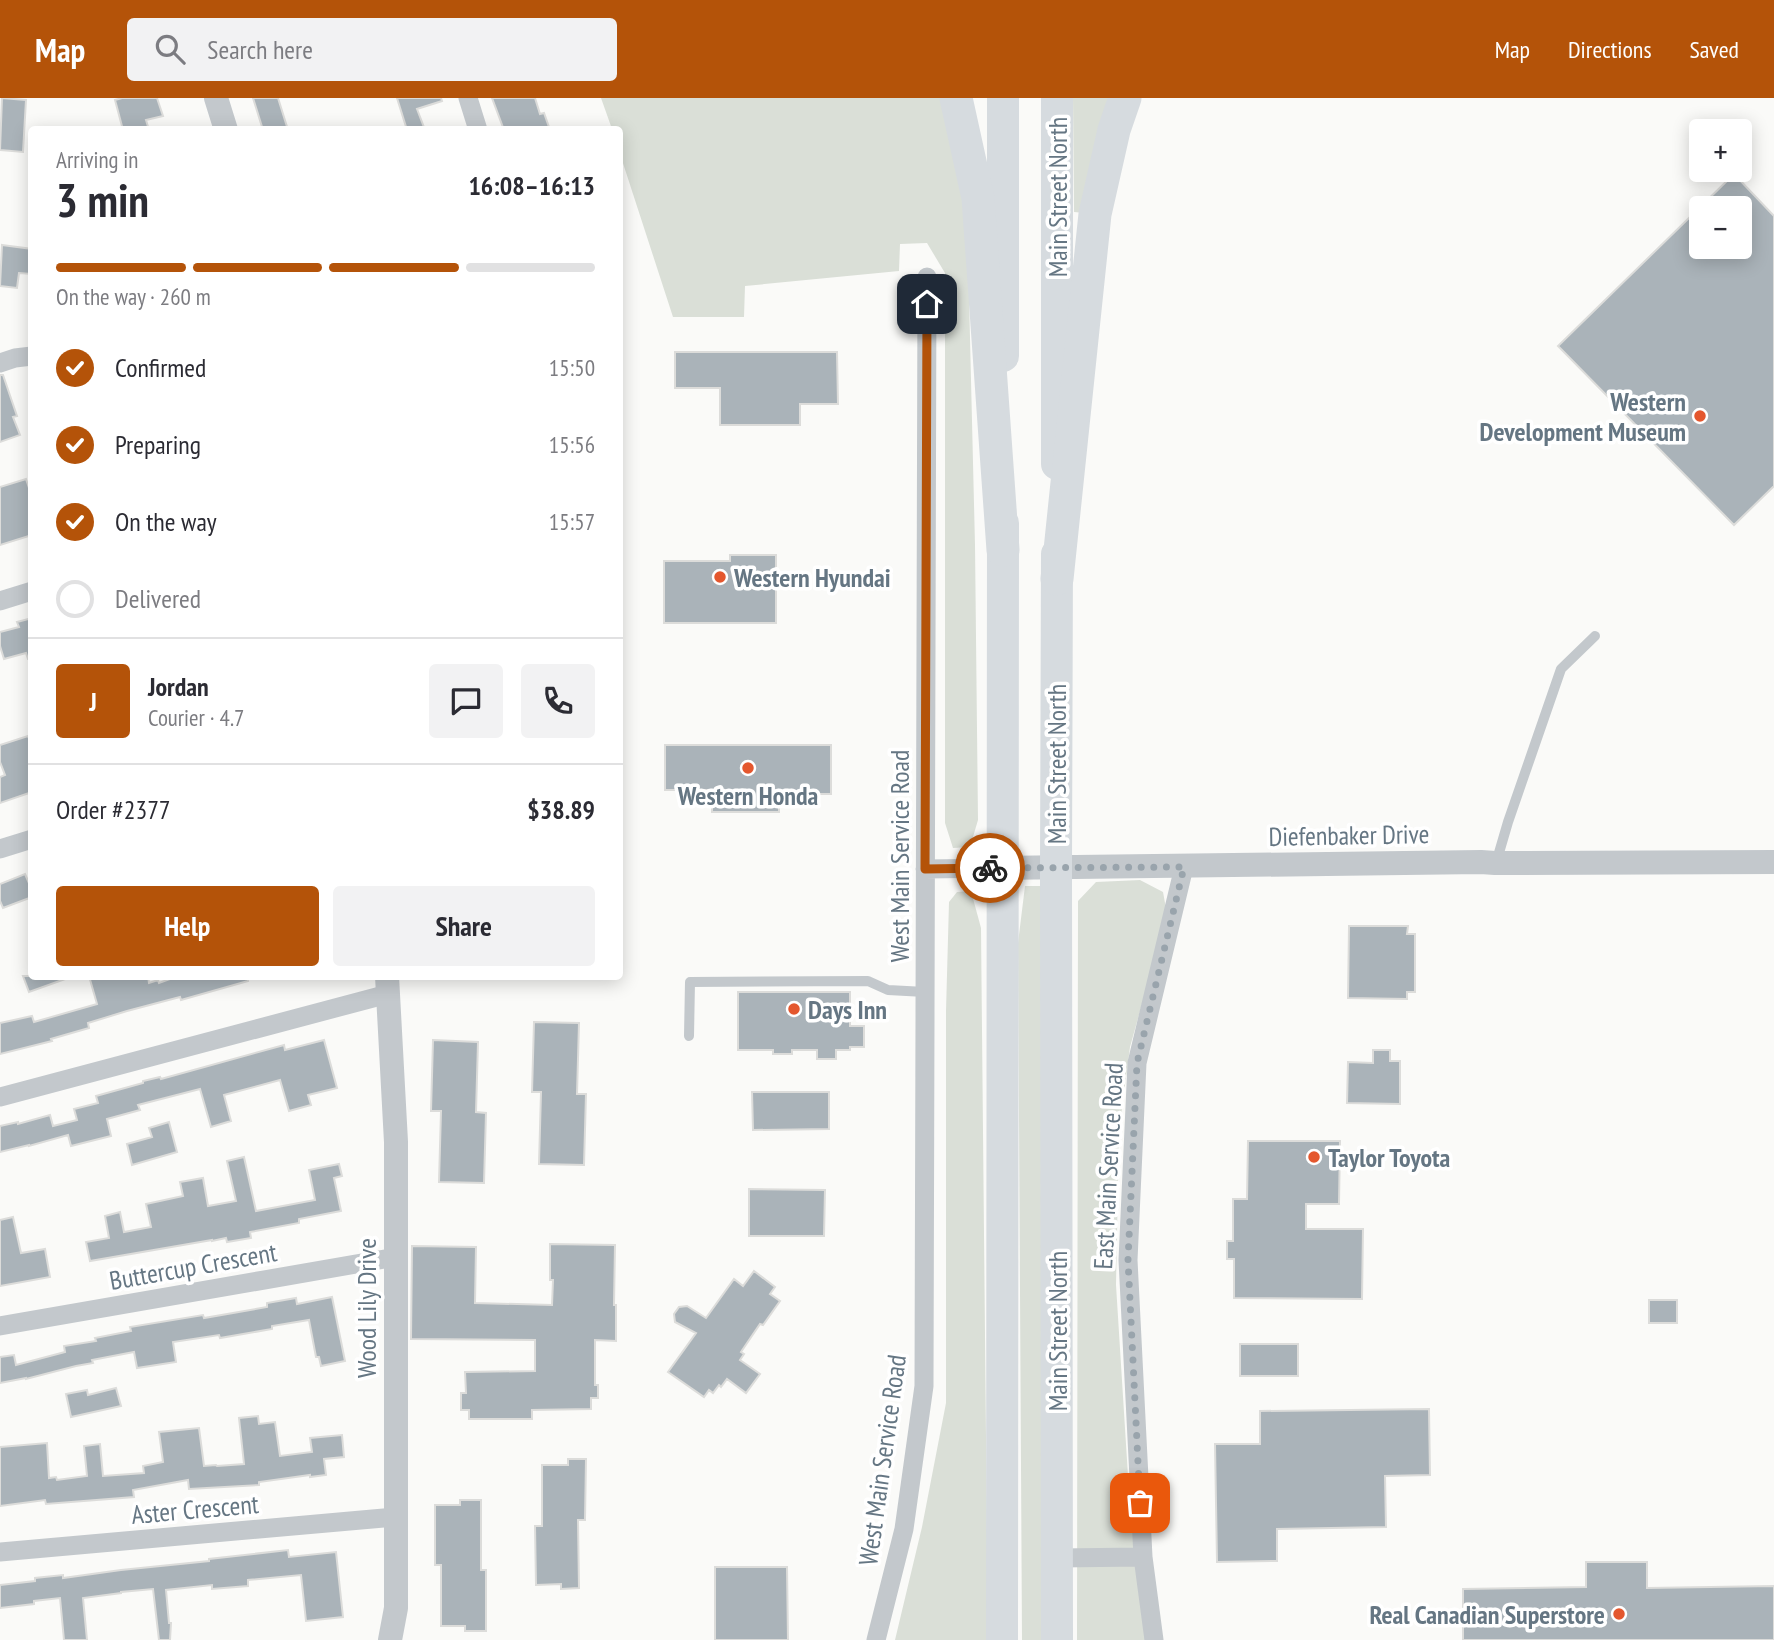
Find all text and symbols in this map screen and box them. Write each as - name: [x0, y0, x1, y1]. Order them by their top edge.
- search box: [127, 18, 617, 81]
- text: Map: [35, 28, 85, 71]
- icon: search: [151, 30, 189, 68]
- text: Search here: [207, 33, 313, 66]
- text: Map: [1495, 34, 1530, 65]
- text: Directions: [1568, 34, 1652, 65]
- text: Saved: [1690, 34, 1739, 65]
- street label: Main Street North: [1041, 117, 1074, 277]
- map controls: [1689, 119, 1752, 259]
- button: +: [1689, 119, 1752, 182]
- text: Arriving in: [56, 145, 138, 174]
- text: 16:08–16:13: [468, 169, 595, 202]
- text: 3 min: [56, 170, 149, 230]
- button: −: [1689, 196, 1752, 259]
- pin: [897, 274, 957, 334]
- text: On the way · 260 m: [56, 282, 211, 311]
- icon: home: [908, 285, 946, 323]
- icon: check: [56, 349, 94, 387]
- text: Confirmed: [115, 351, 206, 384]
- text: 15:50: [549, 353, 595, 382]
- place label: Western Development Museum: [1480, 385, 1686, 448]
- marker: Western Development Museum: [1692, 408, 1708, 424]
- icon: check: [56, 426, 94, 464]
- text: Preparing: [115, 428, 201, 461]
- text: 15:56: [549, 430, 595, 459]
- icon: check: [56, 503, 94, 541]
- text: On the way: [115, 505, 217, 538]
- text: 15:57: [549, 507, 595, 536]
- place label: Western Hyundai: [733, 561, 891, 594]
- marker: Western Hyundai: [712, 569, 728, 585]
- text: Delivered: [115, 582, 201, 615]
- button: chat: [429, 664, 503, 738]
- button: phone: [521, 664, 595, 738]
- text: Jordan: [148, 670, 209, 703]
- street label: Main Street North: [1040, 684, 1073, 844]
- text: J: [89, 685, 97, 718]
- text: Courier · 4.7: [148, 703, 244, 732]
- street label: West Main Service Road: [883, 750, 916, 962]
- marker: Western Honda: [740, 760, 756, 776]
- place label: Western Honda: [677, 779, 818, 812]
- text: Order #2377: [56, 793, 171, 826]
- text: $38.89: [527, 793, 595, 826]
- street label: Diefenbaker Drive: [1268, 817, 1430, 853]
- courier: [955, 833, 1025, 903]
- icon: bike: [971, 849, 1009, 887]
- button: Help: [56, 886, 319, 966]
- button: Share: [333, 886, 595, 966]
- place label: Days Inn: [808, 993, 887, 1026]
- marker: Days Inn: [786, 1001, 802, 1017]
- street label: East Main Service Road: [1086, 1062, 1130, 1270]
- place label: Taylor Toyota: [1328, 1141, 1450, 1174]
- marker: Taylor Toyota: [1306, 1149, 1322, 1165]
- street label: Buttercup Crescent: [107, 1235, 279, 1297]
- street label: Wood Lily Drive: [350, 1238, 383, 1378]
- street label: Main Street North: [1041, 1251, 1074, 1411]
- street label: West Main Service Road: [851, 1353, 913, 1567]
- pin: [1110, 1473, 1170, 1533]
- icon: bag: [1121, 1484, 1159, 1522]
- street label: Aster Crescent: [130, 1487, 260, 1531]
- place label: Real Canadian Superstore: [1369, 1598, 1605, 1631]
- marker: Real Canadian Superstore: [1611, 1606, 1627, 1622]

